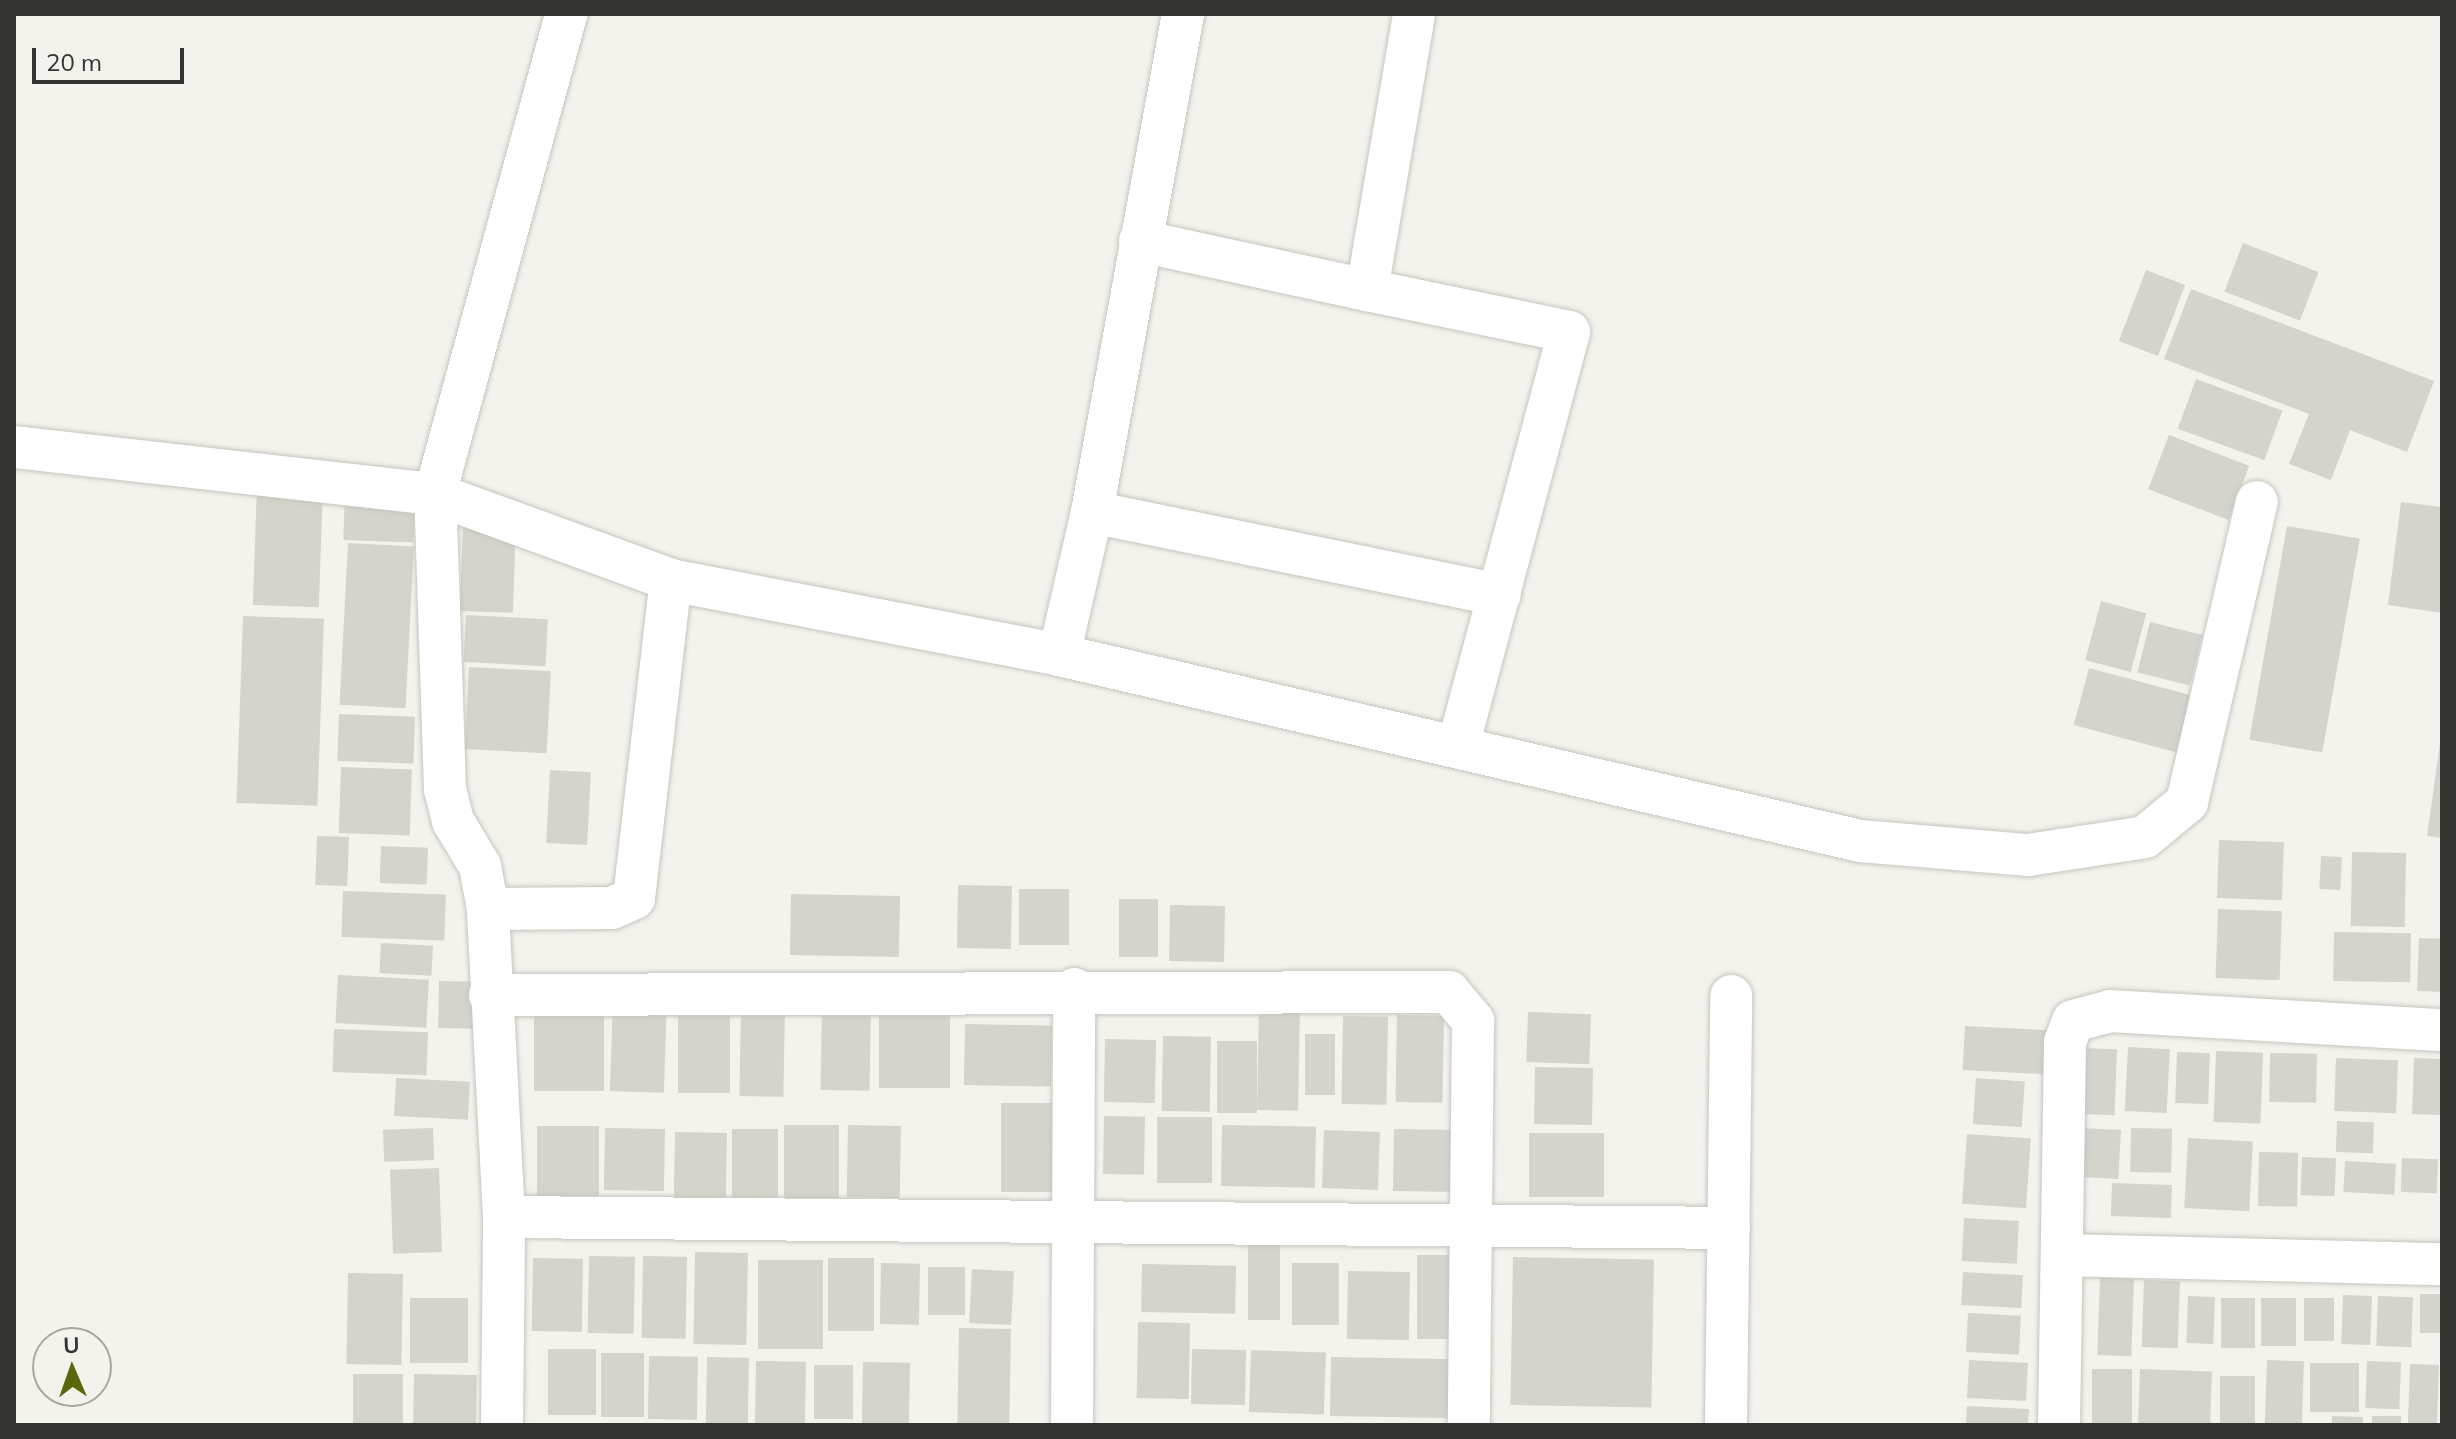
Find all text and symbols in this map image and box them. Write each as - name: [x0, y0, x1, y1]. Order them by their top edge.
- scale bar: [36, 32, 188, 82]
- text: 20 m: [46, 47, 102, 77]
- north arrow: [32, 1327, 112, 1407]
- text: U: [63, 1331, 80, 1359]

